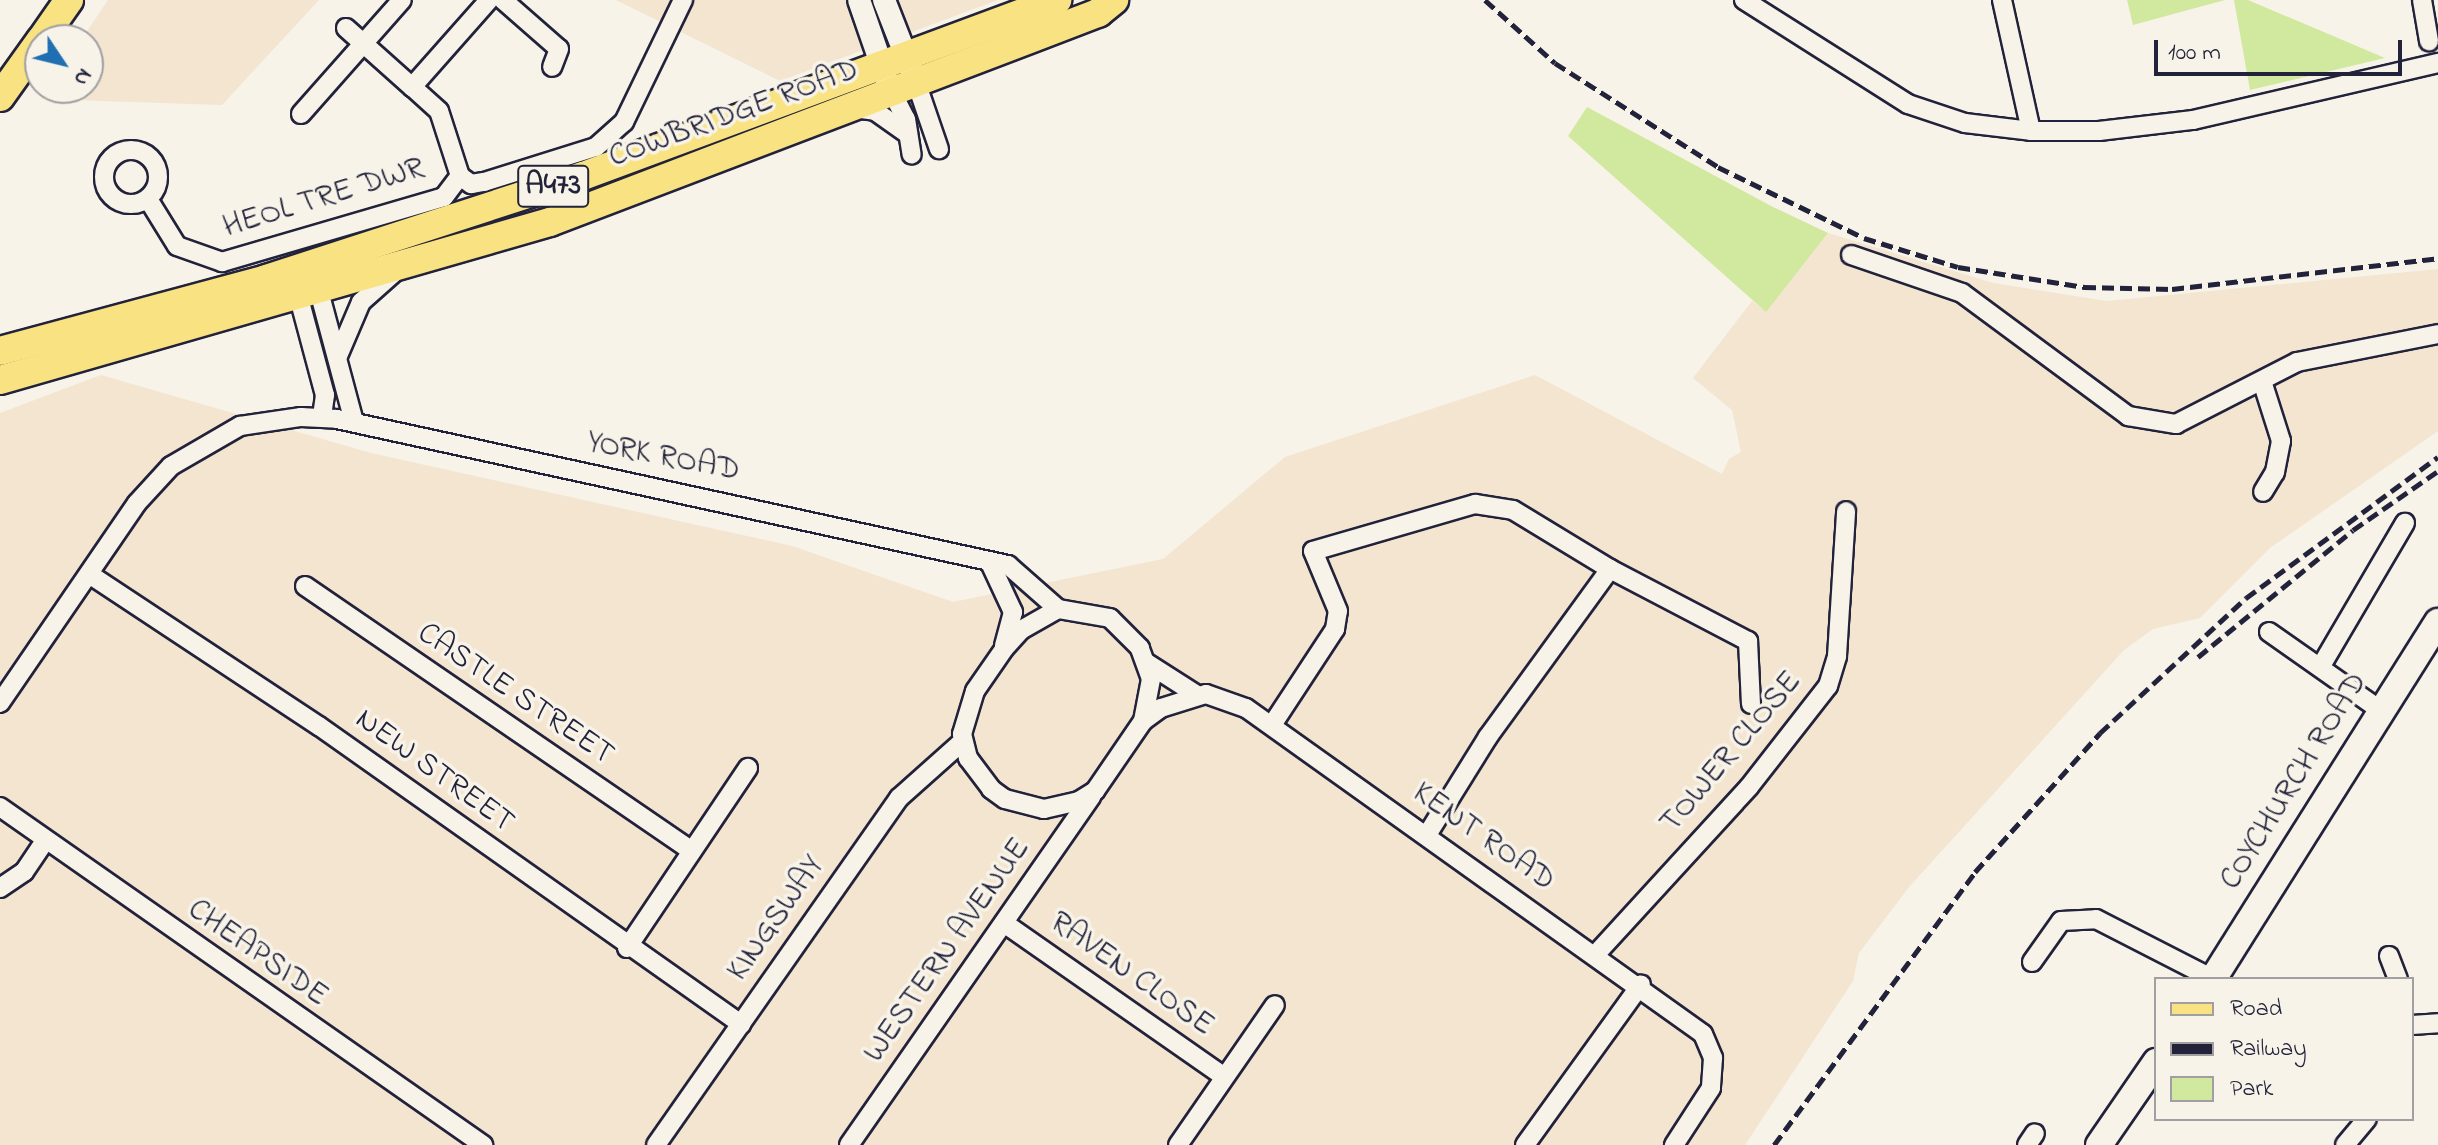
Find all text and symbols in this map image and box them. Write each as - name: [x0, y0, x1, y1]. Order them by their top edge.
- north arrow: [24, 24, 104, 104]
- scale bar: [2158, 24, 2406, 74]
- text: 100 m: [2168, 36, 2221, 71]
- street label: COWBRIDGE ROAD: [604, 52, 864, 178]
- text: N: [65, 61, 99, 92]
- street label: HEOL TRE DWR: [219, 150, 429, 248]
- road number: A473: [517, 160, 589, 212]
- street label: YORK ROAD: [583, 424, 743, 492]
- street label: CASTLE STREET: [409, 615, 621, 775]
- street label: TOWER CLOSE: [1653, 664, 1811, 842]
- street label: COYCHURCH ROAD: [2213, 666, 2377, 898]
- street label: NEW STREET: [347, 701, 521, 843]
- street label: KENT ROAD: [1404, 775, 1562, 901]
- street label: WESTERN AVENUE: [856, 831, 1040, 1071]
- street label: KINGSWAY: [720, 849, 834, 989]
- street label: CHEAPSIDE: [179, 892, 335, 1016]
- street label: RAVEN CLOSE: [1041, 904, 1221, 1046]
- legend: [2154, 977, 2414, 1121]
- text: Road: [2230, 992, 2282, 1027]
- text: Railway: [2230, 1032, 2307, 1067]
- text: Park: [2230, 1072, 2273, 1107]

